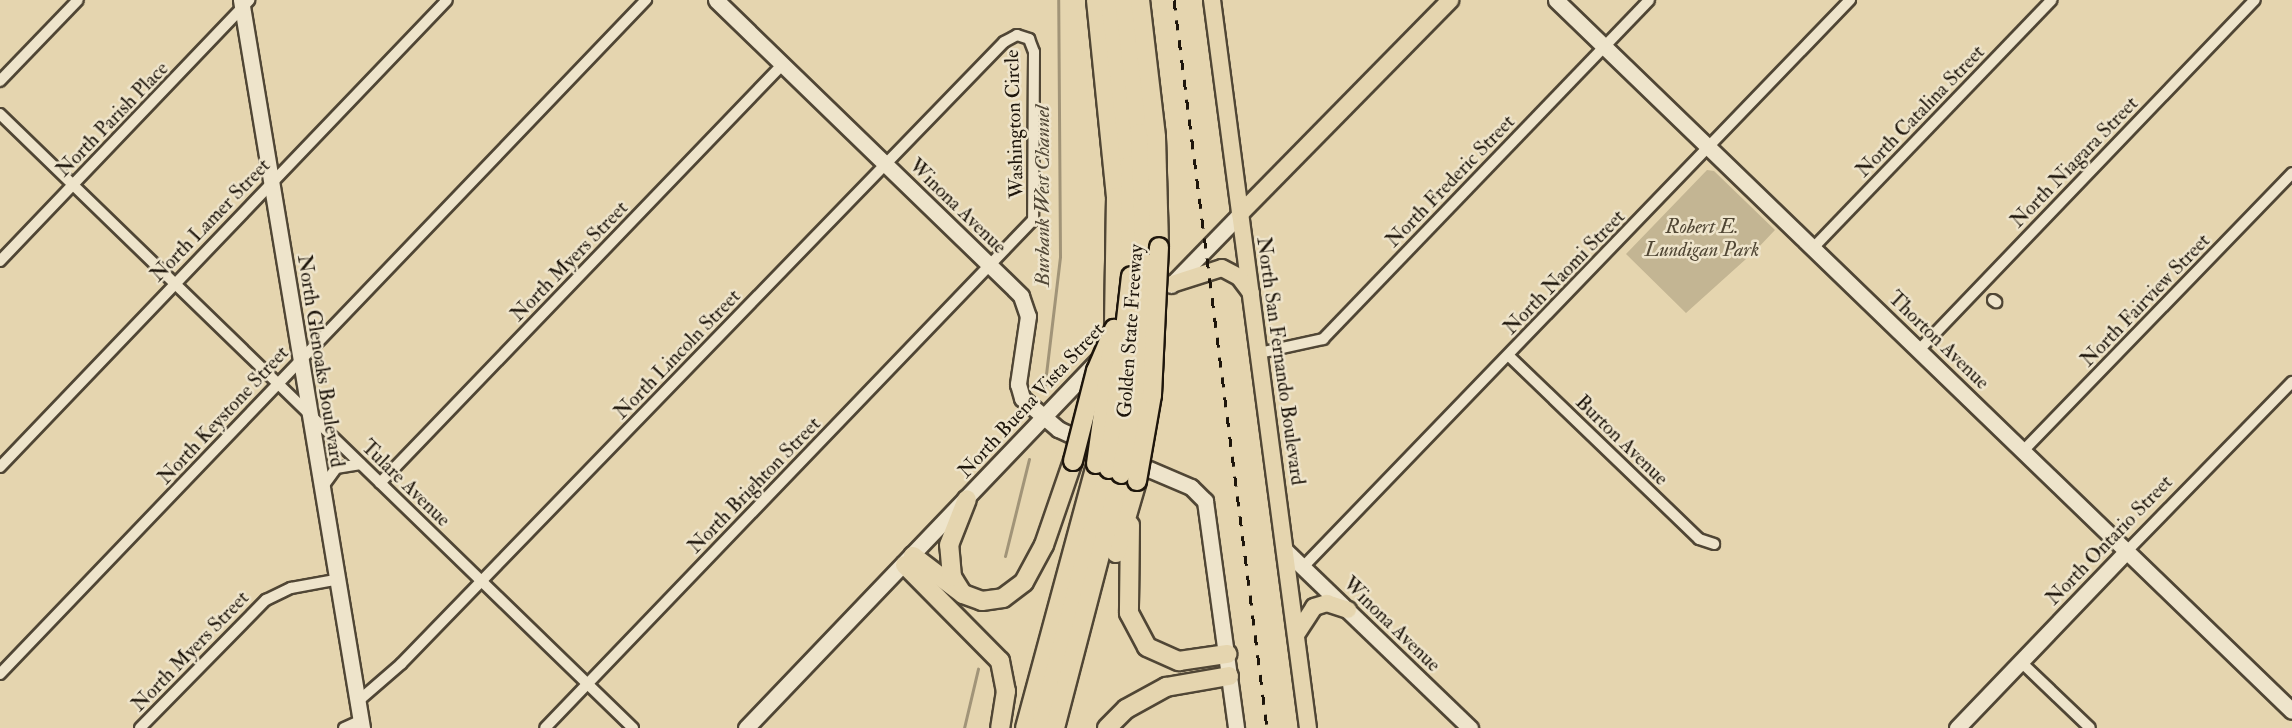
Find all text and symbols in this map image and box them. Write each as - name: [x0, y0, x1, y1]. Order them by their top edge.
- street label: North Catalina Street: [1851, 40, 1989, 182]
- street label: Washington Circle: [999, 49, 1029, 199]
- street label: North Parish Place: [51, 56, 173, 182]
- street label: North Niagara Street: [2005, 91, 2143, 233]
- water label: Burbank West Channel: [1030, 105, 1056, 287]
- street label: North Frederic Street: [1381, 110, 1519, 252]
- street label: North Lamer Street: [145, 153, 275, 287]
- street label: Winona Avenue: [904, 154, 1012, 258]
- street label: North Myers Street: [505, 196, 633, 326]
- street label: North Naomi Street: [1498, 205, 1630, 339]
- park label: Robert E. Lundigan Park: [1645, 214, 1759, 261]
- street label: North Fairview Street: [2075, 228, 2215, 372]
- street label: North San Fernando Boulevard: [1252, 235, 1310, 487]
- street label: Golden State Freeway: [1112, 243, 1148, 419]
- street label: North Glenoaks Boulevard: [292, 253, 350, 469]
- street label: North Lincoln Street: [609, 284, 745, 424]
- street label: Thorton Avenue: [1884, 286, 1994, 394]
- street label: North Buena Vista Street: [953, 317, 1109, 483]
- street label: North Keystone Street: [153, 341, 293, 489]
- street label: Burton Avenue: [1571, 390, 1673, 490]
- street label: North Brighton Street: [683, 412, 825, 558]
- street label: Tulare Avenue: [357, 435, 455, 531]
- street label: North Ontario Street: [2041, 470, 2177, 610]
- street label: Winona Avenue: [1338, 572, 1446, 676]
- street label: North Myers Street: [126, 586, 254, 716]

